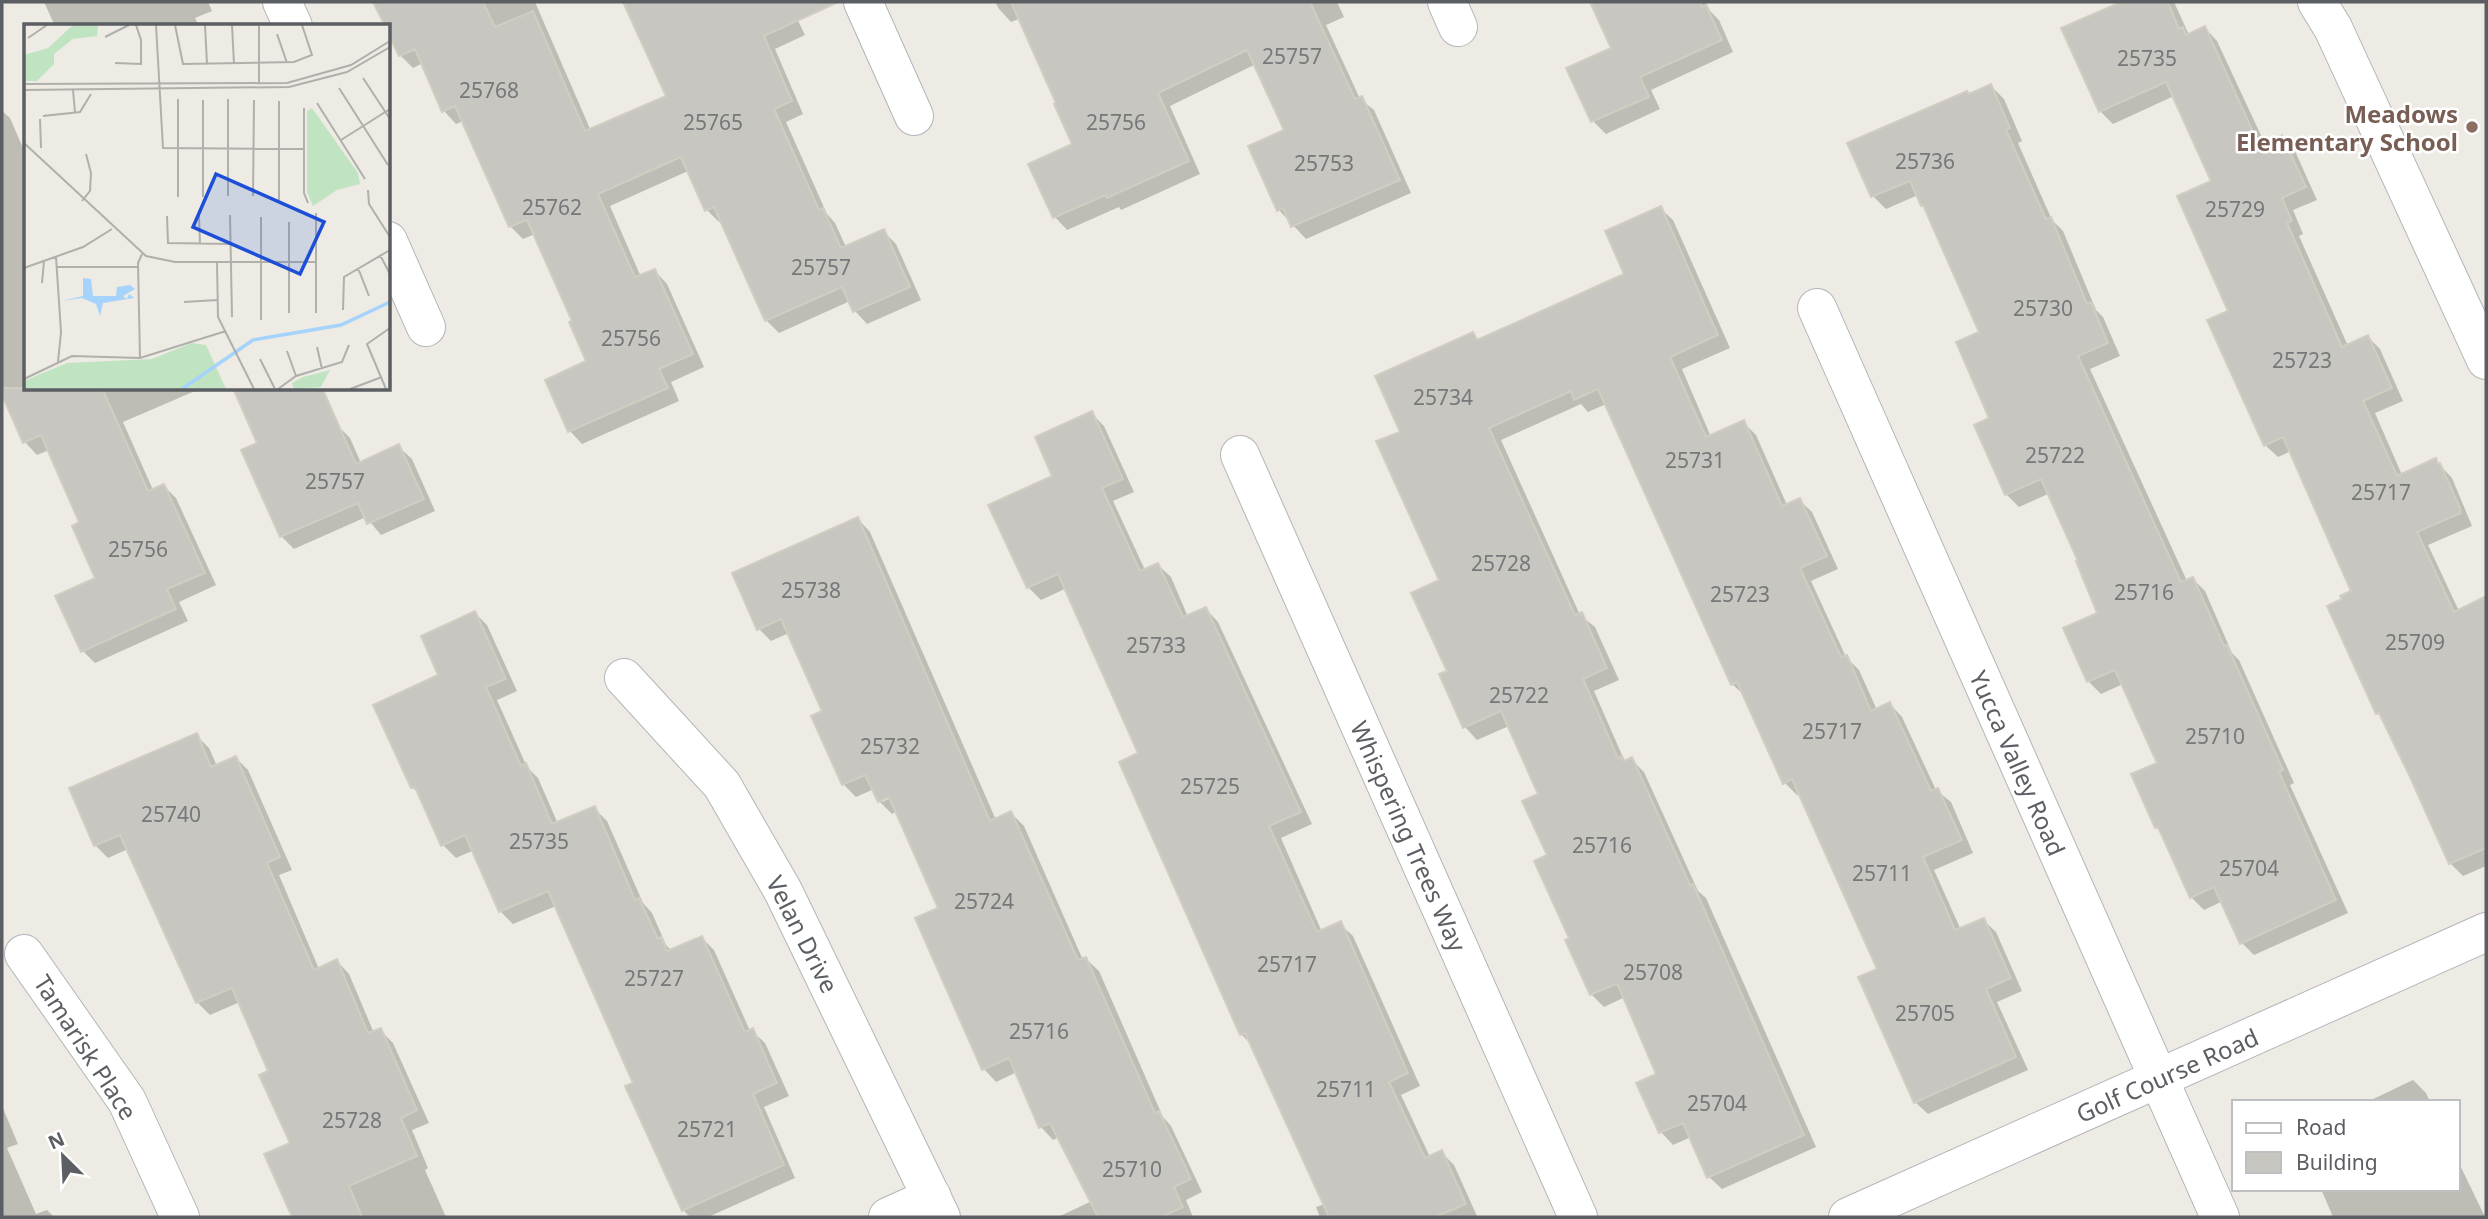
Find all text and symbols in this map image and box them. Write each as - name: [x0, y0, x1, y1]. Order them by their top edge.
- inset map: [24, 24, 390, 390]
- house number: 25757: [1262, 42, 1322, 70]
- house number: 25735: [2117, 44, 2177, 72]
- house number: 25768: [459, 76, 519, 104]
- place label: Meadows Elementary School: [2236, 97, 2458, 158]
- house number: 25765: [683, 108, 743, 136]
- house number: 25756: [1086, 108, 1146, 136]
- marker: Meadows Elementary School: [2464, 119, 2480, 135]
- house number: 25736: [1895, 147, 1955, 175]
- house number: 25753: [1294, 149, 1354, 177]
- house number: 25762: [522, 193, 582, 221]
- house number: 25729: [2205, 195, 2265, 223]
- house number: 25757: [791, 253, 851, 281]
- house number: 25730: [2013, 294, 2073, 322]
- house number: 25756: [601, 324, 661, 352]
- house number: 25723: [2272, 346, 2332, 374]
- house number: 25734: [1413, 383, 1473, 411]
- house number: 25722: [2025, 441, 2085, 469]
- house number: 25731: [1665, 446, 1725, 474]
- house number: 25757: [305, 467, 365, 495]
- house number: 25717: [2351, 478, 2411, 506]
- house number: 25756: [108, 535, 168, 563]
- house number: 25728: [1471, 549, 1531, 577]
- house number: 25738: [781, 576, 841, 604]
- house number: 25716: [2114, 578, 2174, 606]
- house number: 25723: [1710, 580, 1770, 608]
- house number: 25709: [2385, 628, 2445, 656]
- house number: 25733: [1126, 631, 1186, 659]
- street label: Yucca Valley Road: [1962, 665, 2074, 861]
- house number: 25722: [1489, 681, 1549, 709]
- street label: Whispering Trees Way: [1343, 716, 1475, 957]
- house number: 25717: [1802, 717, 1862, 745]
- house number: 25710: [2185, 722, 2245, 750]
- house number: 25732: [860, 732, 920, 760]
- house number: 25725: [1180, 772, 1240, 800]
- house number: 25740: [141, 800, 201, 828]
- house number: 25735: [509, 827, 569, 855]
- house number: 25716: [1572, 831, 1632, 859]
- house number: 25704: [2219, 854, 2279, 882]
- house number: 25711: [1852, 859, 1912, 887]
- street label: Velan Drive: [759, 870, 847, 998]
- house number: 25724: [954, 887, 1014, 915]
- house number: 25717: [1257, 950, 1317, 978]
- house number: 25708: [1623, 958, 1683, 986]
- house number: 25727: [624, 964, 684, 992]
- street label: Tamarisk Place: [27, 968, 145, 1126]
- house number: 25705: [1895, 999, 1955, 1027]
- house number: 25716: [1009, 1017, 1069, 1045]
- street label: Golf Course Road: [2071, 1020, 2263, 1130]
- house number: 25711: [1316, 1075, 1376, 1103]
- house number: 25704: [1687, 1089, 1747, 1117]
- legend: [2232, 1100, 2460, 1191]
- house number: 25728: [322, 1106, 382, 1134]
- text: Road: [2296, 1113, 2346, 1141]
- house number: 25721: [677, 1115, 737, 1143]
- north arrow: [28, 1121, 98, 1191]
- text: N: [44, 1125, 68, 1155]
- text: Building: [2296, 1148, 2378, 1176]
- house number: 25710: [1102, 1155, 1162, 1183]

